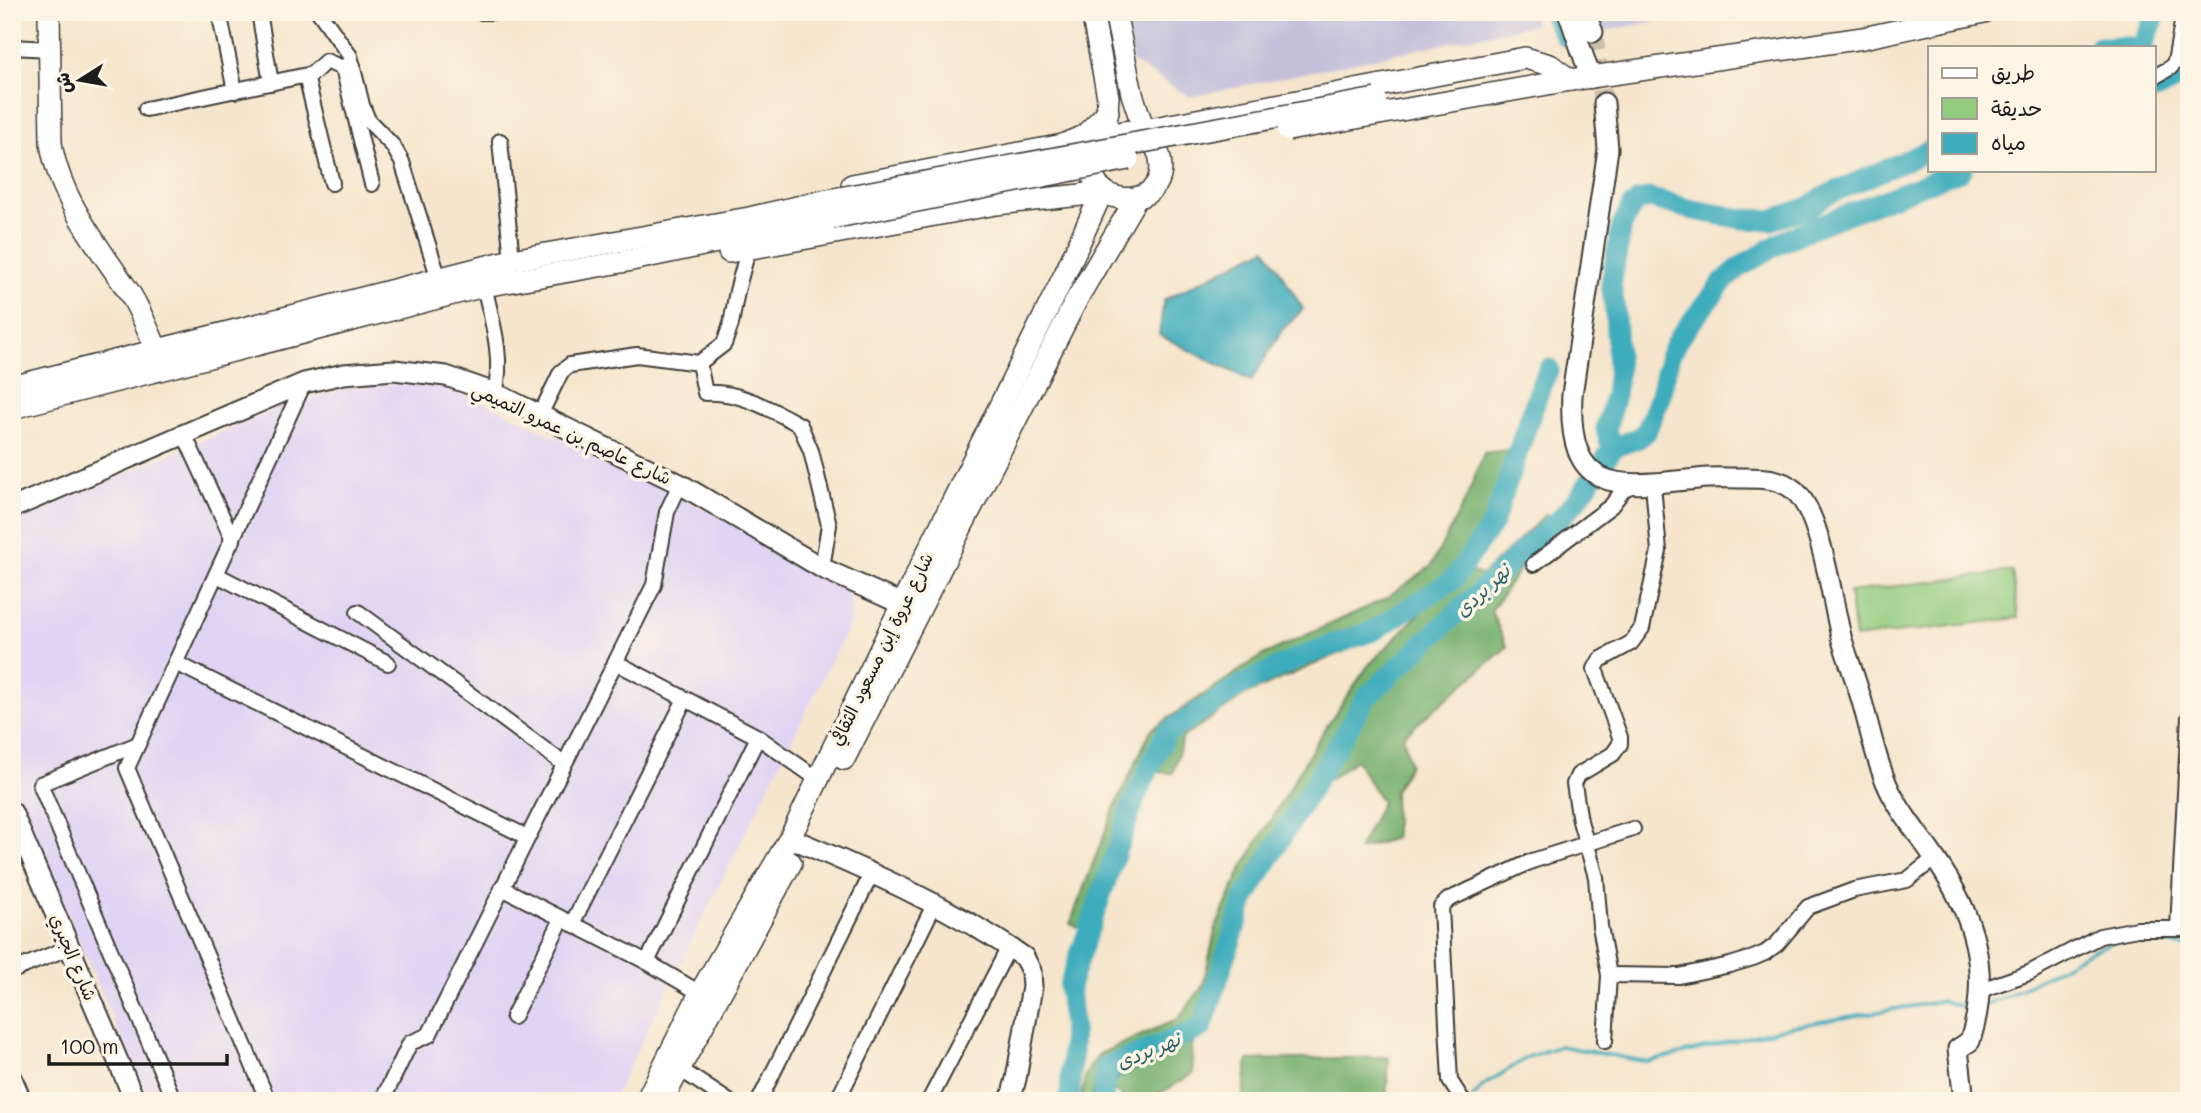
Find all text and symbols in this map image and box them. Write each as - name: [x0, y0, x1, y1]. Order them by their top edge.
- north arrow: [46, 46, 116, 116]
- legend: [1928, 46, 2156, 172]
- text: طريق: [1991, 58, 2035, 85]
- text: ش: [49, 71, 77, 96]
- text: حديقة: [1991, 94, 2042, 121]
- text: مياه: [1991, 128, 2026, 155]
- street label: شارع عاصم بن عمرو التميمي: [466, 376, 675, 494]
- street label: شارع عروة إبن مسعود الثقافي: [824, 549, 940, 750]
- water label: نهر بردى: [1449, 557, 1516, 622]
- street label: شارع الجبري: [43, 910, 103, 1005]
- scale bar: [49, 1022, 228, 1066]
- water label: نهر بردى: [1112, 1025, 1185, 1074]
- text: 100 m: [60, 1032, 119, 1059]

